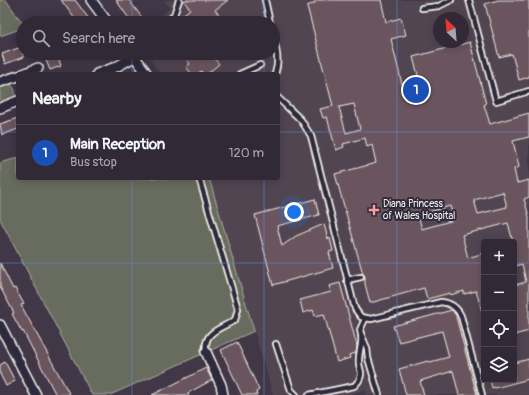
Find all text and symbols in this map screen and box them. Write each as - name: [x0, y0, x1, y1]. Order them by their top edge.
- north arrow: [433, 12, 469, 48]
- search box: [16, 16, 280, 60]
- icon: search: [30, 27, 52, 49]
- text: Search here: [62, 29, 135, 48]
- pin: 1: [403, 75, 429, 105]
- text: Nearby: [32, 88, 81, 109]
- text: Main Reception: [70, 135, 165, 154]
- text: 1: [42, 145, 48, 161]
- text: 120 m: [228, 145, 264, 161]
- text: Bus stop: [70, 154, 117, 170]
- place label: Diana Princess of Wales Hospital: [383, 198, 455, 222]
- your location: [284, 202, 304, 222]
- marker: Diana Princess of Wales Hospital: [368, 204, 380, 216]
- map controls: [481, 239, 517, 383]
- button: +: [481, 239, 517, 275]
- button: −: [481, 275, 517, 311]
- button: locate: [481, 311, 517, 347]
- button: layers: [481, 347, 517, 383]

